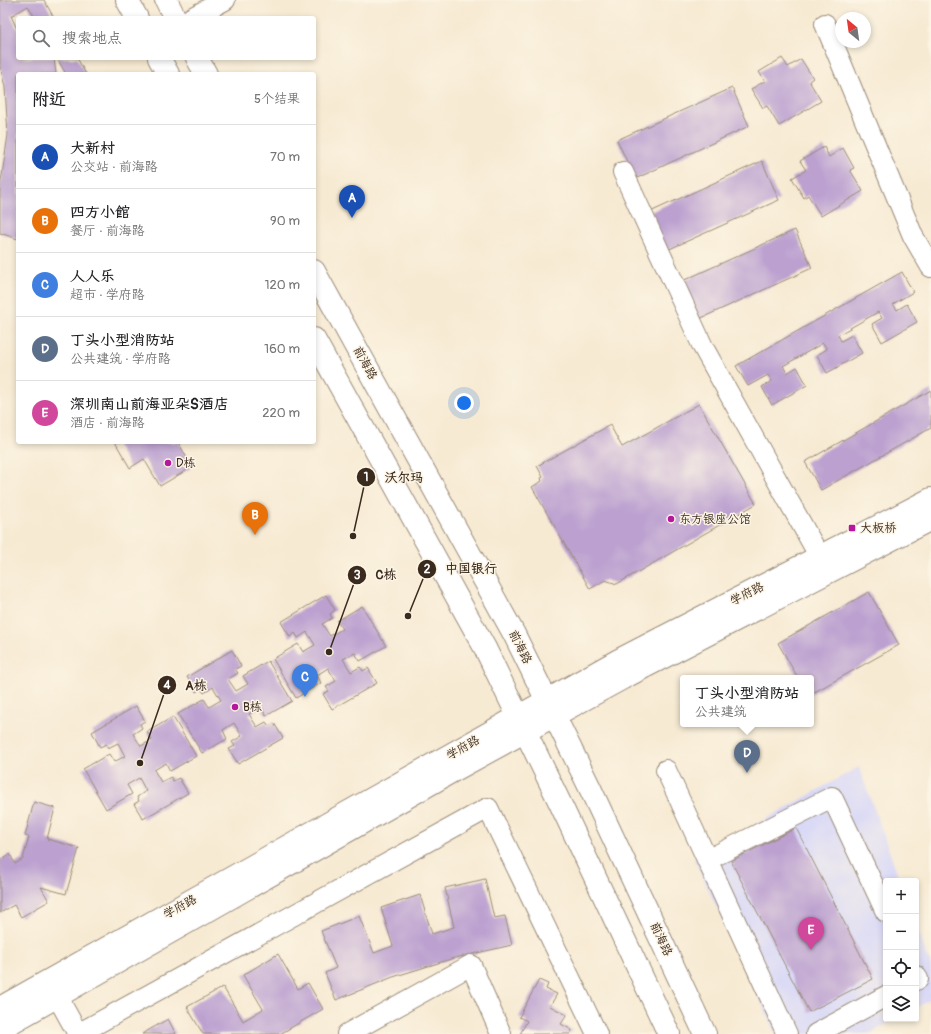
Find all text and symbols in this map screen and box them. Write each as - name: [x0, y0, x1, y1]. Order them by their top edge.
- north arrow: [835, 12, 871, 48]
- search box: [16, 16, 316, 60]
- icon: search: [30, 27, 52, 49]
- text: 搜索地点: [62, 29, 122, 48]
- text: 附近: [32, 89, 66, 110]
- text: 5个结果: [254, 91, 300, 107]
- text: 大新村: [70, 139, 115, 158]
- text: A: [41, 149, 49, 165]
- text: 70 m: [270, 149, 300, 165]
- text: 公交站 · 前海路: [70, 159, 158, 175]
- pin: A: [339, 185, 365, 218]
- text: 四方小館: [70, 203, 130, 222]
- text: B: [41, 213, 49, 229]
- text: 90 m: [270, 213, 300, 229]
- text: 餐厅 · 前海路: [70, 223, 145, 239]
- text: 人人乐: [70, 267, 115, 286]
- text: C: [41, 277, 49, 293]
- text: 120 m: [264, 277, 300, 293]
- text: 超市 · 学府路: [70, 287, 145, 303]
- text: 丁头小型消防站: [70, 331, 175, 350]
- text: D: [41, 341, 49, 357]
- text: 160 m: [264, 341, 300, 357]
- street label: 前海路: [350, 344, 380, 382]
- text: 公共建筑 · 学府路: [70, 351, 171, 367]
- your location: [454, 393, 474, 413]
- text: 深圳南山前海亚朵S酒店: [70, 395, 229, 414]
- text: E: [42, 405, 48, 421]
- text: 220 m: [262, 405, 300, 421]
- text: 酒店 · 前海路: [70, 415, 145, 431]
- place label: D栋: [176, 456, 196, 471]
- marker: D栋: [163, 458, 173, 468]
- callout: 沃尔玛: [356, 465, 431, 490]
- text: 1: [364, 470, 368, 485]
- text: 沃尔玛: [384, 470, 424, 486]
- pin: B: [242, 502, 268, 535]
- place label: 东方银座公馆: [679, 512, 751, 527]
- marker: 东方银座公馆: [666, 514, 676, 524]
- place label: 大板桥: [860, 521, 897, 536]
- marker: 大板桥: [847, 523, 857, 533]
- callout: 中国银行: [417, 556, 505, 581]
- text: 中国银行: [445, 561, 497, 577]
- callout: C栋: [347, 562, 404, 587]
- text: 2: [424, 562, 431, 577]
- text: C栋: [375, 567, 397, 583]
- text: 3: [354, 568, 361, 583]
- street label: 学府路: [728, 579, 766, 609]
- street label: 前海路: [505, 628, 535, 666]
- pin: C: [292, 664, 318, 697]
- callout: A栋: [157, 673, 214, 698]
- popup: [680, 675, 814, 727]
- text: 4: [163, 678, 171, 693]
- text: A栋: [185, 678, 207, 694]
- text: 丁头小型消防站: [694, 684, 800, 703]
- place label: B栋: [243, 700, 262, 715]
- marker: B栋: [230, 702, 240, 712]
- text: 公共建筑: [694, 704, 747, 720]
- street label: 学府路: [444, 733, 482, 763]
- pin: D: [734, 740, 760, 773]
- map controls: [883, 878, 919, 1022]
- button: +: [883, 878, 919, 914]
- street label: 学府路: [161, 892, 199, 922]
- button: −: [883, 914, 919, 950]
- pin: E: [798, 917, 824, 950]
- street label: 前海路: [647, 920, 675, 958]
- button: locate: [883, 950, 919, 986]
- button: layers: [883, 986, 919, 1022]

